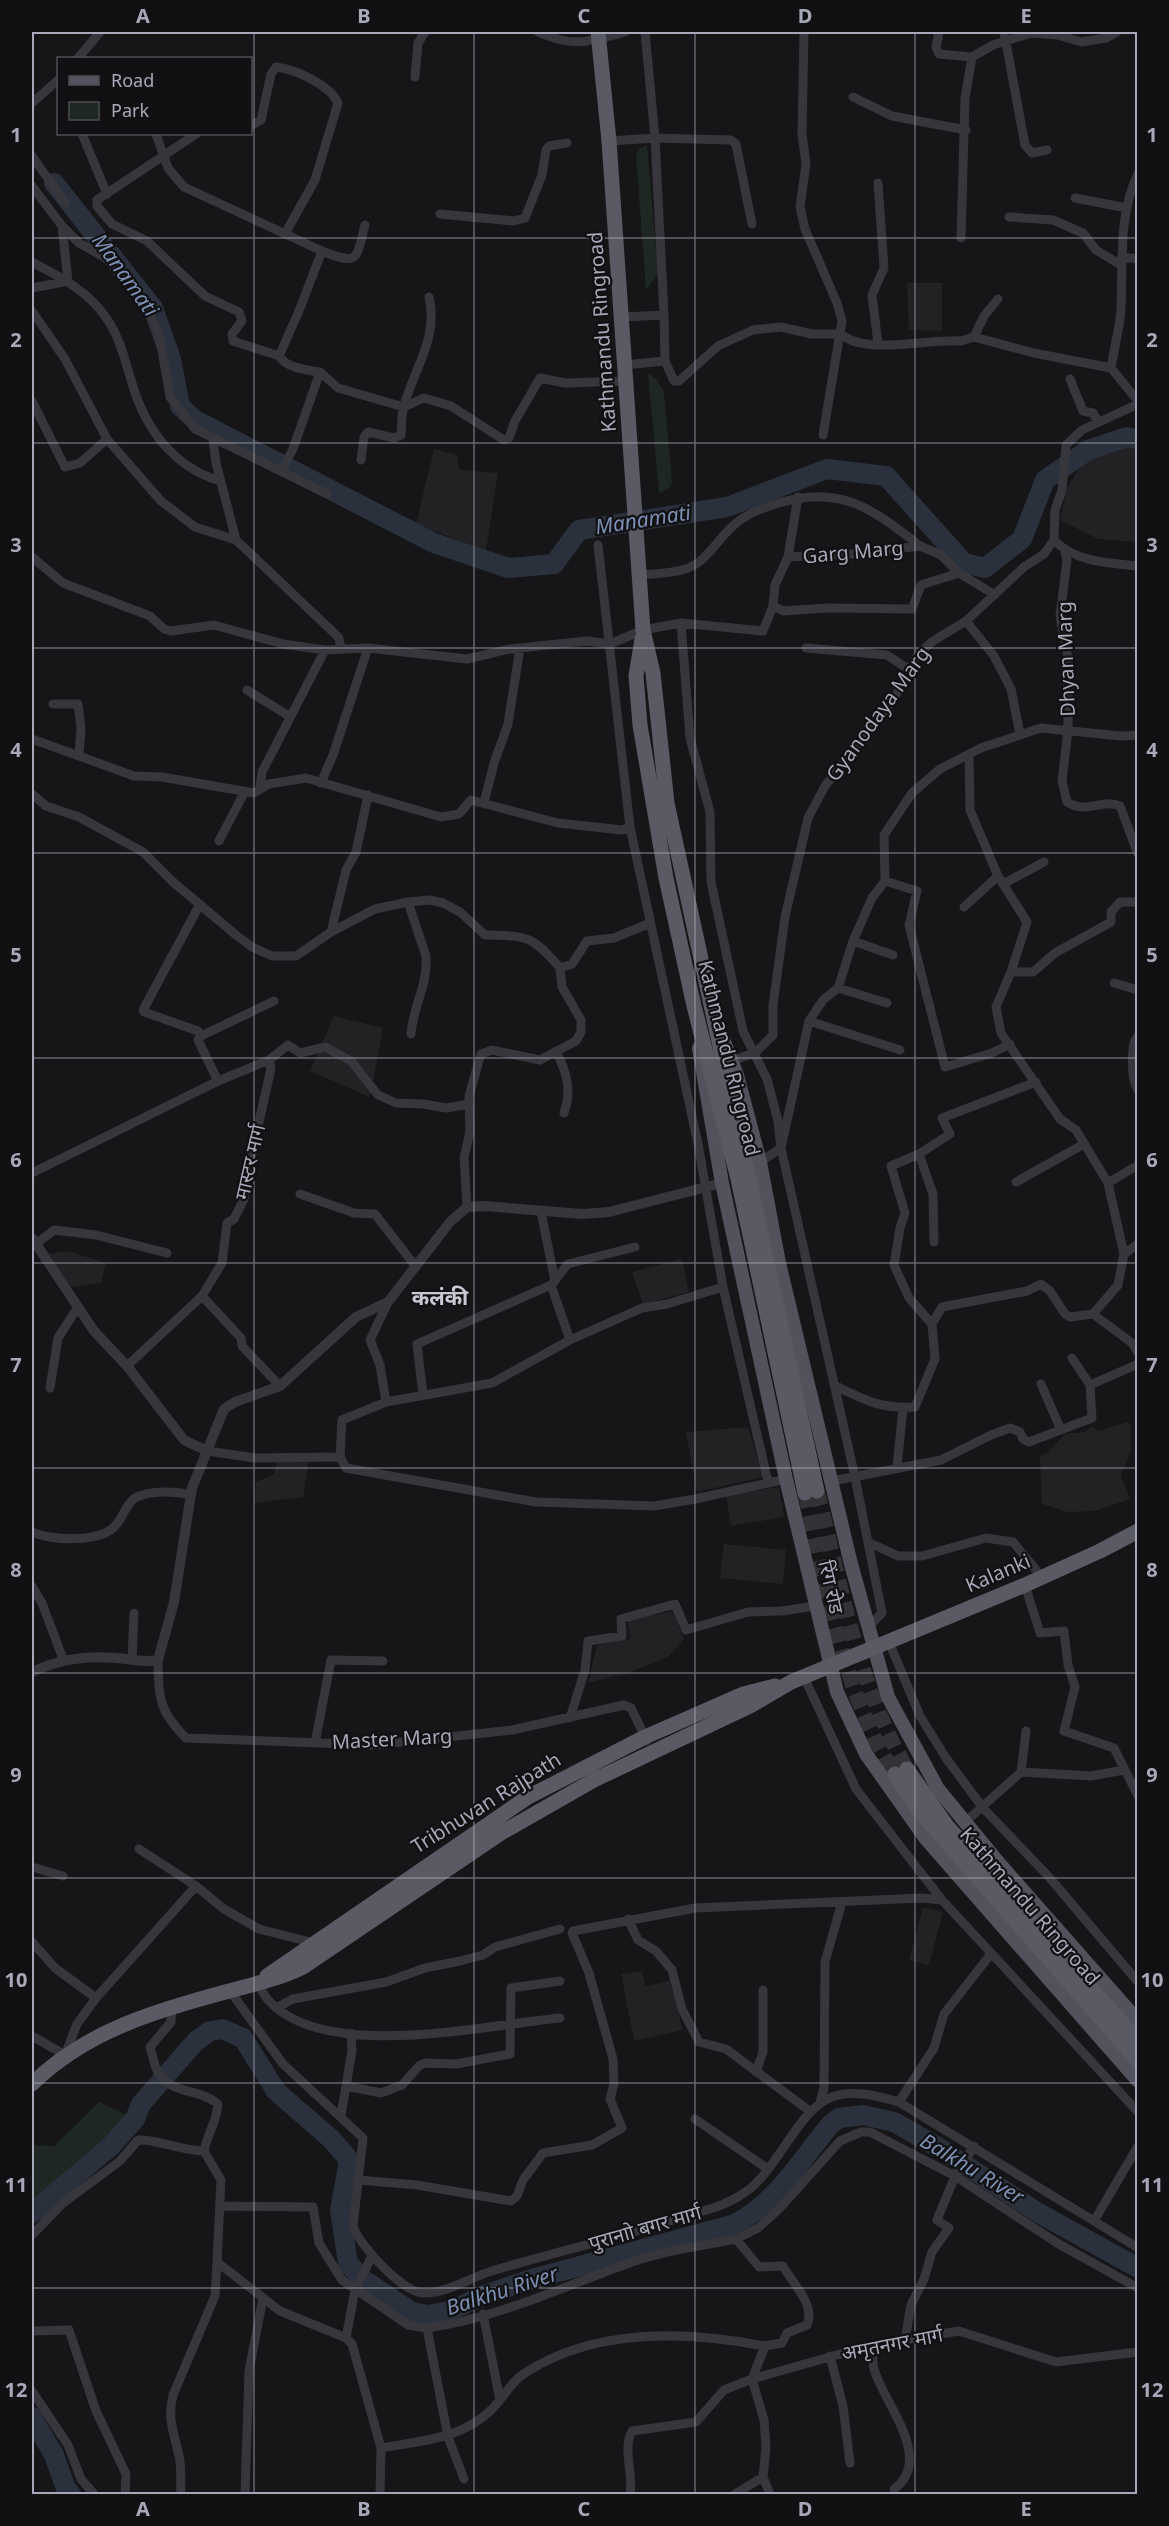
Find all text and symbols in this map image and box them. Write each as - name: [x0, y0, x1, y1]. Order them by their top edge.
- text: A: [136, 2, 150, 29]
- text: B: [357, 2, 371, 29]
- text: C: [578, 2, 591, 29]
- text: D: [798, 2, 812, 29]
- text: E: [1020, 2, 1032, 29]
- legend: [57, 57, 252, 135]
- text: Road: [111, 68, 154, 92]
- text: Park: [111, 98, 149, 122]
- text: 1: [10, 121, 22, 148]
- text: 1: [1146, 121, 1158, 148]
- water label: Manamati: [86, 227, 166, 322]
- street label: Kathmandu Ringroad: [581, 231, 622, 433]
- text: 2: [10, 326, 22, 353]
- text: 2: [1146, 326, 1158, 353]
- water label: Manamati: [593, 498, 693, 540]
- text: 3: [10, 531, 22, 558]
- text: 3: [1146, 531, 1158, 558]
- street label: Garg Marg: [801, 534, 904, 569]
- street label: Dhyan Marg: [1050, 601, 1081, 717]
- street label: Gyanodaya Marg: [820, 641, 936, 786]
- text: 4: [10, 736, 22, 763]
- text: 4: [1146, 736, 1158, 763]
- text: 5: [10, 941, 22, 968]
- text: 5: [1146, 941, 1158, 968]
- street label: Kathmandu Ringroad: [692, 957, 767, 1159]
- street label: मास्टर मार्ग: [228, 1120, 272, 1202]
- text: 6: [10, 1146, 22, 1173]
- text: 6: [1146, 1146, 1158, 1173]
- district label: कलंकी: [412, 1283, 469, 1311]
- text: 7: [10, 1351, 22, 1378]
- text: 7: [1146, 1351, 1158, 1378]
- street label: Kalanki: [961, 1547, 1034, 1598]
- text: 8: [10, 1556, 22, 1583]
- text: 8: [1146, 1556, 1158, 1583]
- street label: रिंग रोड: [812, 1558, 851, 1616]
- street label: Master Marg: [331, 1722, 453, 1755]
- street label: Tribhuvan Rajpath: [406, 1746, 566, 1859]
- text: 9: [10, 1761, 22, 1788]
- text: 9: [1146, 1761, 1158, 1788]
- street label: Kathmandu Ringroad: [954, 1821, 1107, 1990]
- text: 10: [5, 1966, 27, 1993]
- text: 10: [1141, 1966, 1163, 1993]
- water label: Balkhu River: [915, 2126, 1031, 2211]
- text: 11: [5, 2171, 27, 2198]
- text: 11: [1141, 2171, 1163, 2198]
- street label: पुरानाो बगर मार्ग: [585, 2198, 705, 2256]
- water label: Balkhu River: [442, 2258, 563, 2321]
- street label: अमृतनगर मार्ग: [839, 2320, 946, 2367]
- text: 12: [5, 2376, 27, 2403]
- text: 12: [1141, 2376, 1163, 2403]
- text: A: [136, 2495, 150, 2522]
- text: B: [357, 2495, 371, 2522]
- text: C: [578, 2495, 591, 2522]
- text: D: [798, 2495, 812, 2522]
- text: E: [1020, 2495, 1032, 2522]

